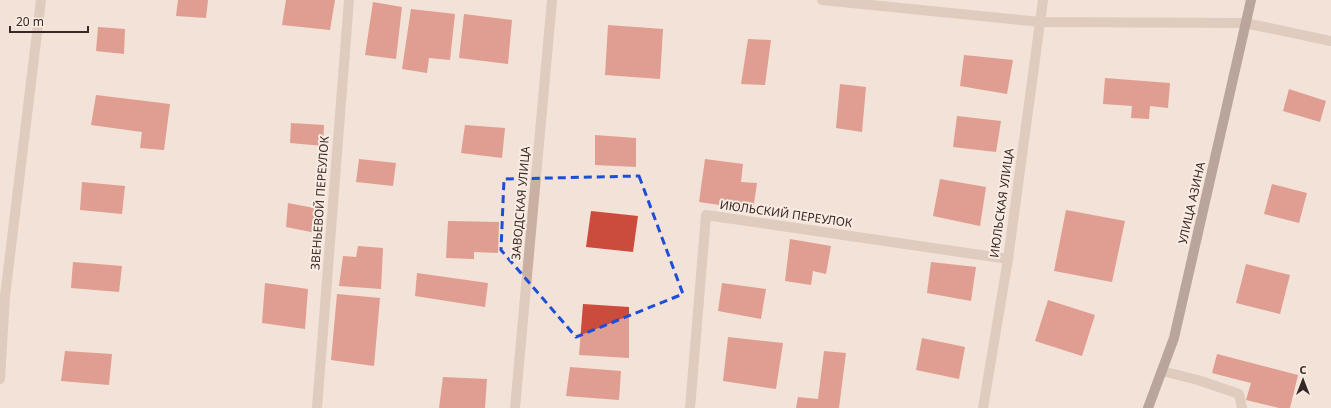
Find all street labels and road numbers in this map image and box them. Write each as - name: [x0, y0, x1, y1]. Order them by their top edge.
- street label: ЗВЕНЬЕВОЙ ПЕРЕУЛОК: [306, 135, 333, 270]
- street label: ЗАВОДСКАЯ УЛИЦА: [507, 145, 534, 261]
- street label: ИЮЛЬСКАЯ УЛИЦА: [985, 147, 1018, 259]
- street label: УЛИЦА АЗИНА: [1174, 160, 1209, 246]
- street label: ИЮЛЬСКИЙ ПЕРЕУЛОК: [719, 196, 854, 231]

